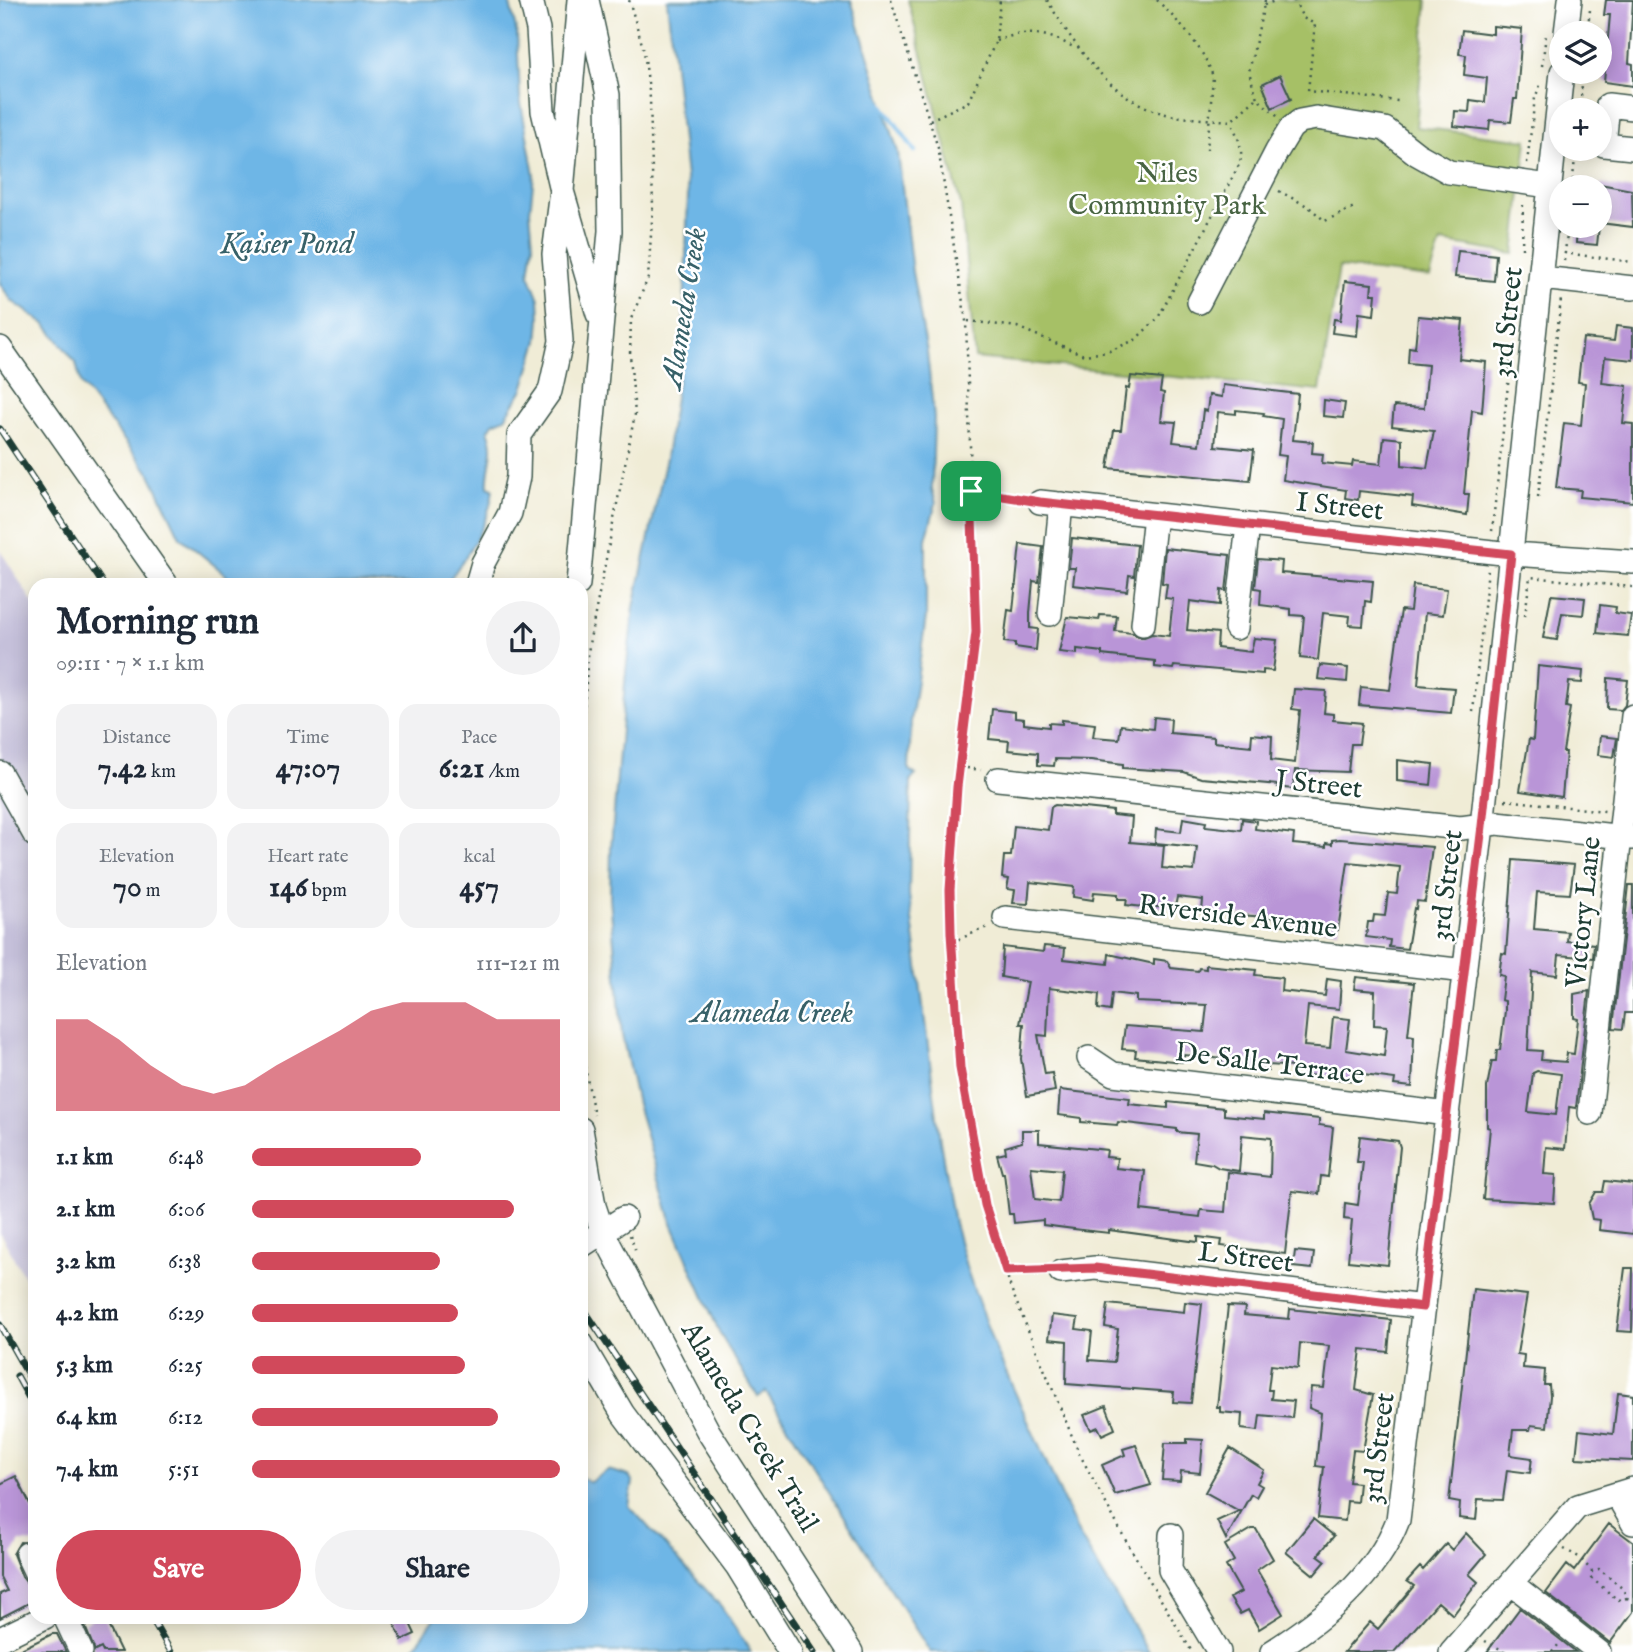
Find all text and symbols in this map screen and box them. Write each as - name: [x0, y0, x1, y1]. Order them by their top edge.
- map controls: [1549, 21, 1612, 238]
- button: layers: [1549, 21, 1612, 84]
- button: +: [1549, 98, 1612, 161]
- park label: Niles Community Park: [1068, 157, 1267, 224]
- button: −: [1549, 175, 1612, 238]
- water label: Alameda Creek: [653, 225, 716, 394]
- water label: Kaiser Pond: [220, 226, 355, 264]
- street label: 3rd Street: [1485, 265, 1532, 379]
- pin: [941, 461, 1001, 521]
- icon: arrive: [952, 472, 990, 510]
- street label: I Street: [1294, 485, 1386, 530]
- text: Morning run: [56, 599, 259, 647]
- button: share: [486, 601, 560, 675]
- text: 09:11 · 7 × 1.1 km: [56, 649, 205, 678]
- text: Distance: [102, 726, 171, 750]
- text: Time: [287, 726, 329, 750]
- text: Pace: [461, 726, 497, 750]
- text: 7.42: [97, 750, 147, 788]
- text: 47:07: [276, 750, 340, 788]
- text: 6:21: [439, 750, 485, 788]
- text: km: [147, 760, 176, 784]
- text: /km: [485, 760, 520, 784]
- street label: J Street: [1271, 763, 1364, 807]
- street label: 3rd Street: [1423, 828, 1472, 943]
- street label: Victory Lane: [1559, 835, 1610, 991]
- text: Elevation: [99, 845, 174, 869]
- text: Heart rate: [267, 845, 349, 869]
- text: kcal: [463, 845, 495, 869]
- text: 70: [113, 869, 142, 907]
- text: 146: [269, 869, 308, 907]
- text: 457: [460, 869, 499, 907]
- text: m: [142, 879, 160, 903]
- text: bpm: [308, 879, 347, 903]
- street label: Riverside Avenue: [1136, 888, 1340, 947]
- text: Elevation: [56, 949, 147, 978]
- text: 111–121 m: [476, 949, 560, 978]
- water label: Alameda Creek: [688, 995, 853, 1033]
- street label: De Salle Terrace: [1173, 1036, 1366, 1093]
- text: 1.1 km: [56, 1143, 113, 1172]
- text: 6:48: [168, 1143, 204, 1172]
- text: 2.1 km: [56, 1195, 115, 1224]
- text: 6:06: [168, 1195, 205, 1224]
- street label: L Street: [1196, 1235, 1296, 1282]
- text: 3.2 km: [56, 1247, 115, 1276]
- text: 6:38: [168, 1247, 201, 1276]
- text: 4.2 km: [56, 1299, 119, 1328]
- text: 6:29: [168, 1299, 205, 1328]
- street label: Alameda Creek Trail: [672, 1315, 826, 1539]
- text: 5.3 km: [56, 1351, 113, 1380]
- text: 6:25: [168, 1351, 203, 1380]
- street label: 3rd Street: [1355, 1391, 1404, 1506]
- text: 6.4 km: [56, 1403, 117, 1432]
- text: 6:12: [168, 1403, 203, 1432]
- text: 7.4 km: [56, 1455, 118, 1484]
- text: 5:51: [168, 1455, 199, 1484]
- button: Save: [56, 1530, 301, 1610]
- button: Share: [315, 1530, 560, 1610]

